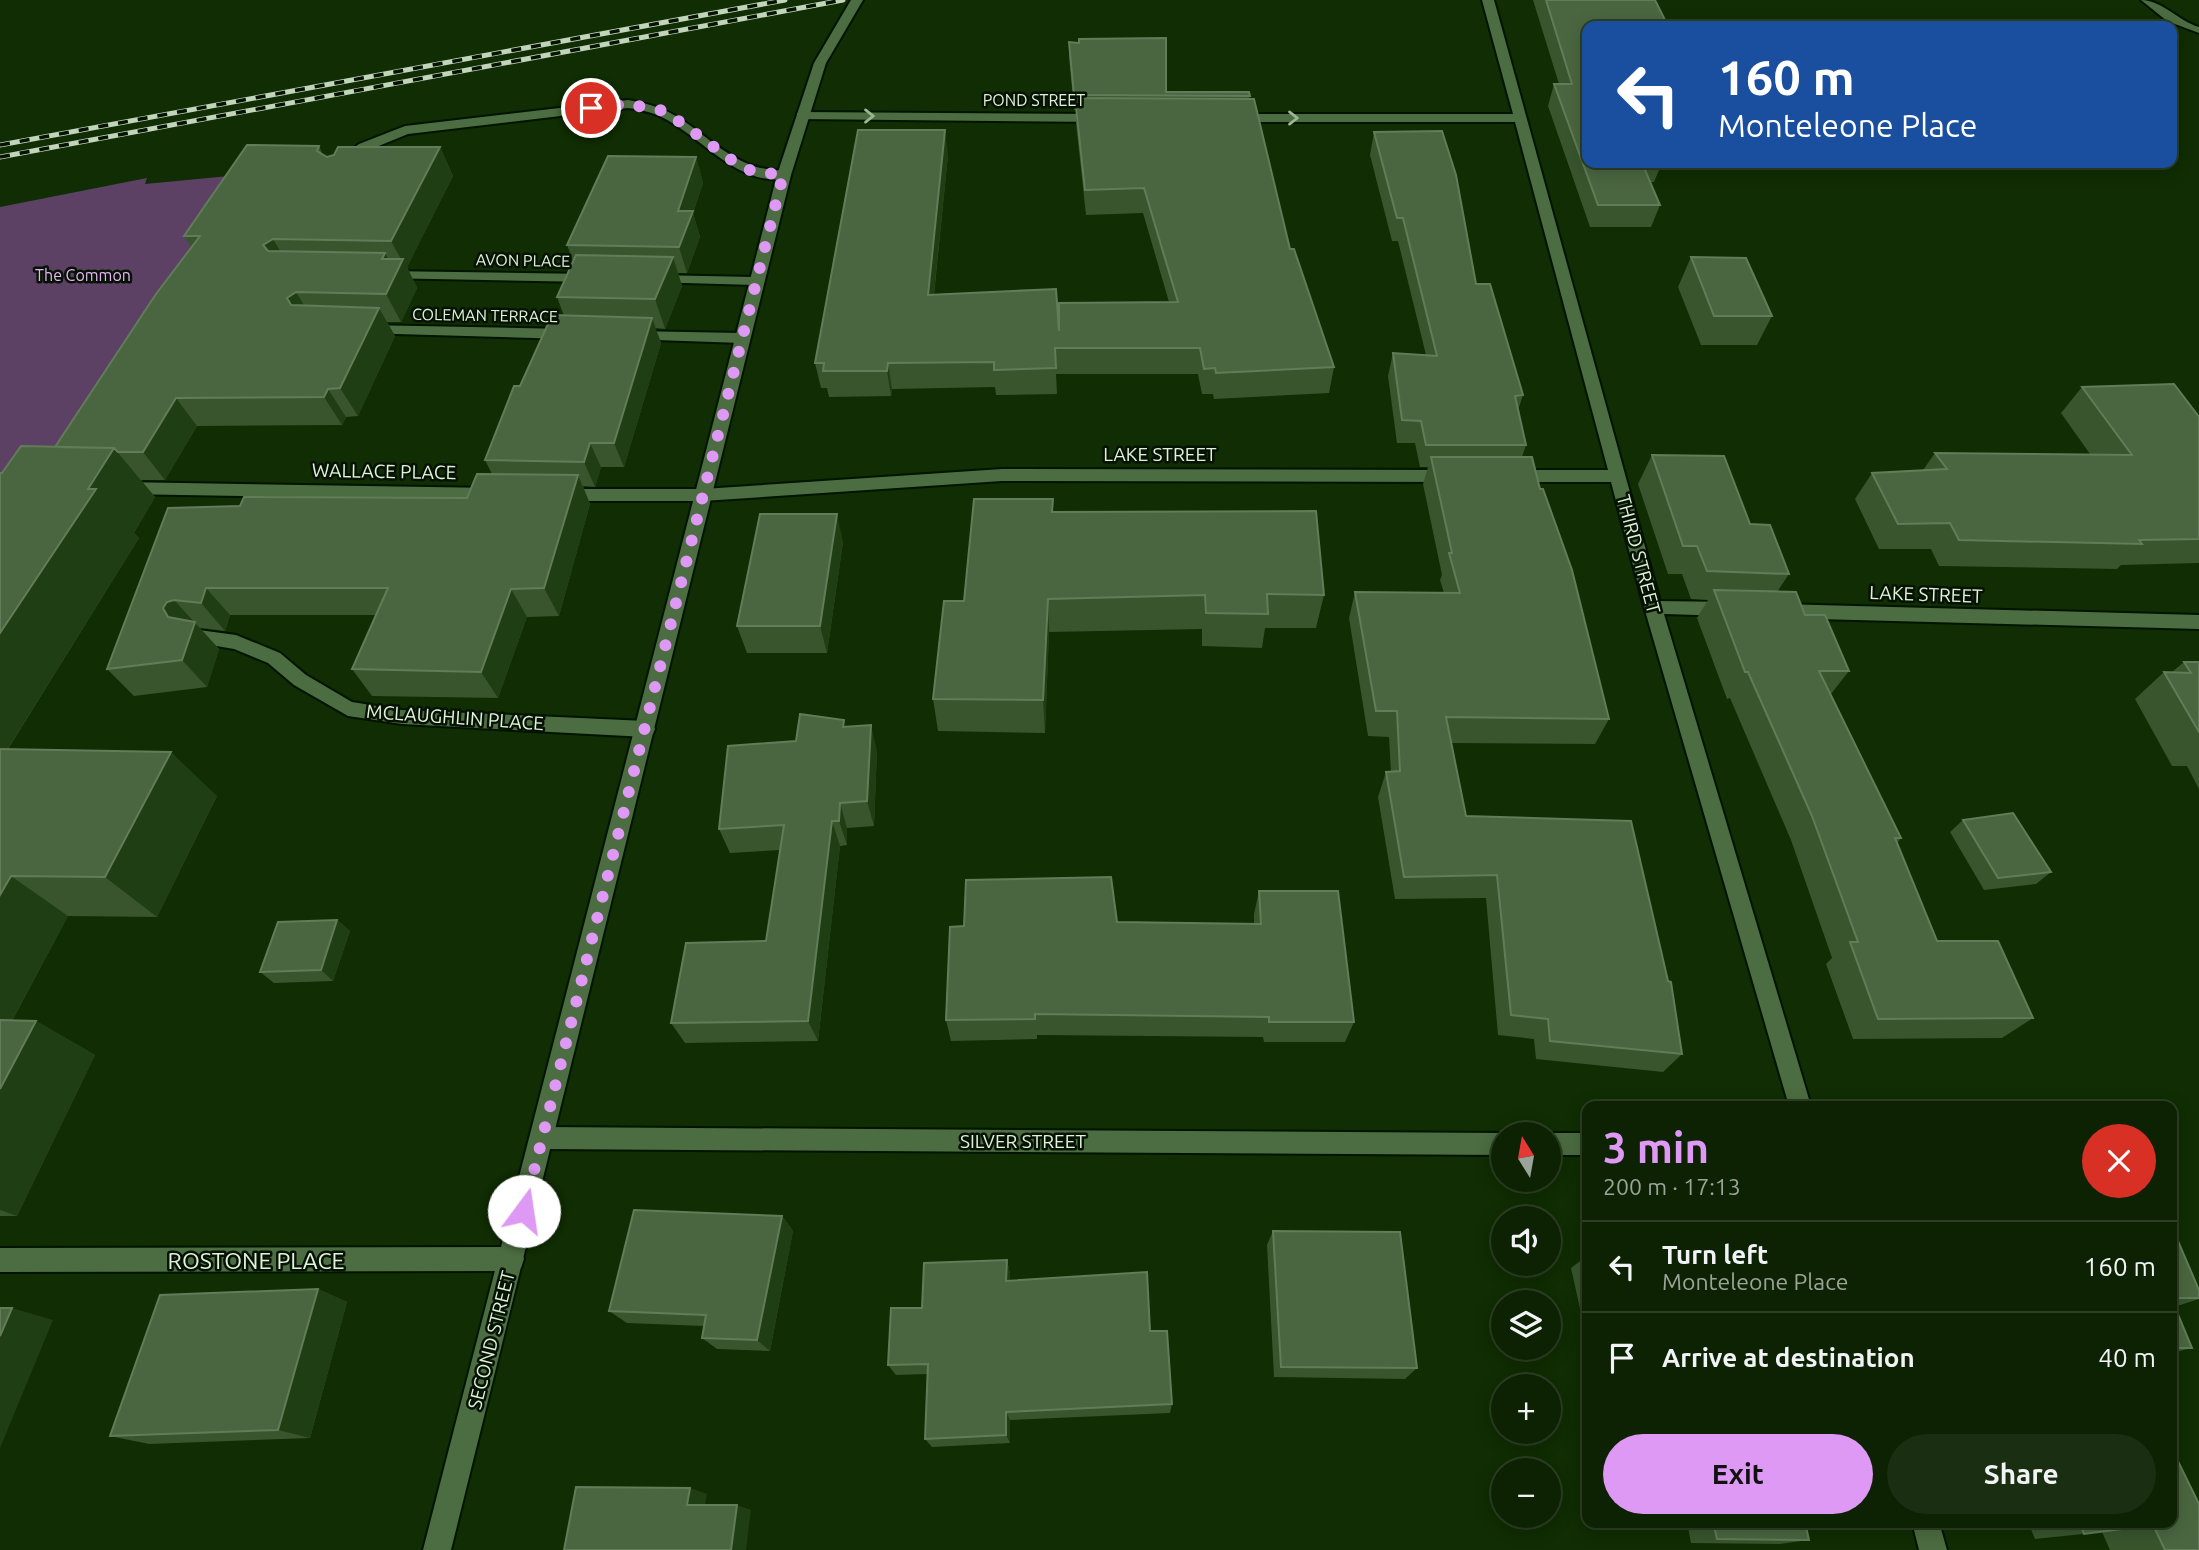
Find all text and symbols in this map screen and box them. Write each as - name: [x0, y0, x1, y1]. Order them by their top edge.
- icon: left: [1603, 49, 1694, 140]
- text: 160 m: [1718, 49, 1855, 104]
- pin: [561, 78, 621, 138]
- icon: arrive: [572, 89, 610, 127]
- street label: POND STREET: [983, 91, 1085, 109]
- text: Monteleone Place: [1718, 107, 1978, 143]
- one-way arrow: [864, 109, 875, 124]
- one-way arrow: [1288, 110, 1298, 126]
- street label: AVON PLACE: [476, 250, 570, 270]
- park label: The Common: [35, 266, 131, 284]
- street label: COLEMAN TERRACE: [412, 305, 558, 325]
- street label: LAKE STREET: [1103, 443, 1217, 465]
- street label: WALLACE PLACE: [312, 459, 456, 483]
- street label: THIRD STREET: [1613, 492, 1666, 616]
- street label: LAKE STREET: [1869, 581, 1983, 607]
- street label: MCLAUGHLIN PLACE: [365, 700, 545, 734]
- north arrow: [1491, 1122, 1561, 1192]
- map controls: [1491, 1122, 1561, 1528]
- text: 3 min: [1603, 1124, 1709, 1171]
- button: close: [2082, 1124, 2156, 1198]
- street label: SILVER STREET: [960, 1130, 1086, 1152]
- position arrow: [487, 1174, 561, 1248]
- text: 200 m · 17:13: [1603, 1174, 1741, 1199]
- button: sound: [1491, 1206, 1561, 1276]
- text: Turn left: [1662, 1240, 1768, 1269]
- street label: ROSTONE PLACE: [168, 1248, 344, 1273]
- icon: left: [1603, 1248, 1641, 1286]
- text: 160 m: [2084, 1252, 2156, 1281]
- street label: SECOND STREET: [463, 1268, 519, 1412]
- text: Monteleone Place: [1662, 1269, 1849, 1294]
- button: layers: [1491, 1290, 1561, 1360]
- icon: arrive: [1603, 1339, 1641, 1377]
- text: Arrive at destination: [1662, 1343, 1915, 1372]
- text: 40 m: [2098, 1343, 2156, 1372]
- button: +: [1491, 1374, 1561, 1444]
- button: Exit: [1603, 1434, 1873, 1514]
- button: Share: [1887, 1434, 2156, 1514]
- button: −: [1491, 1458, 1561, 1528]

